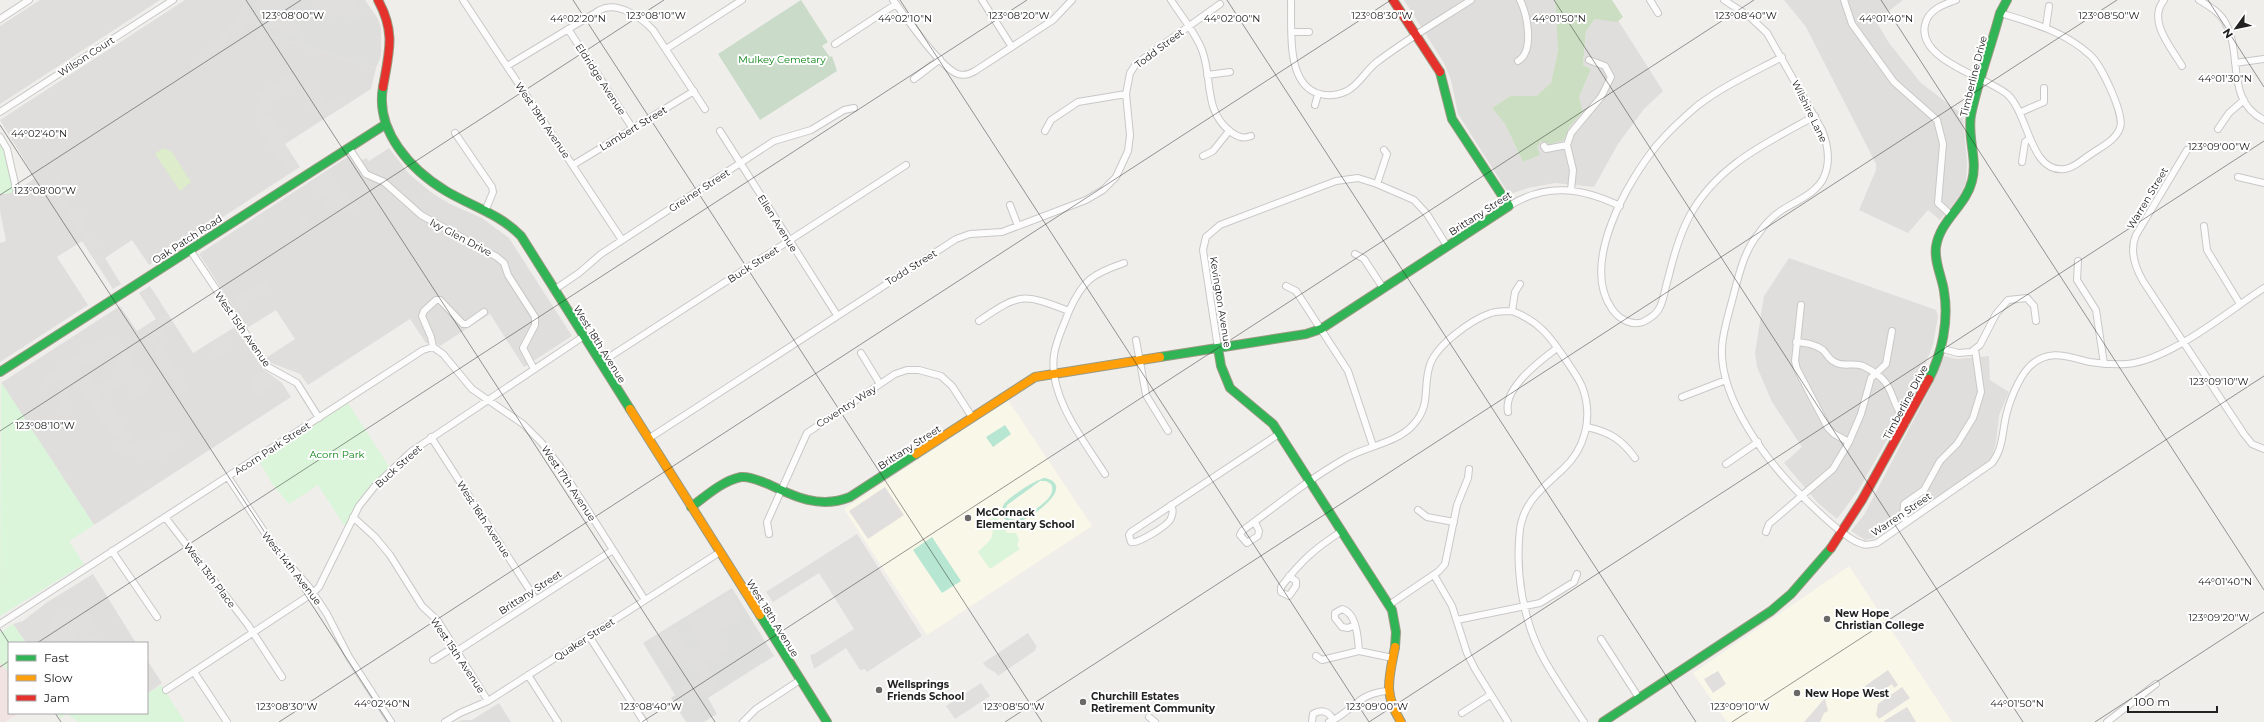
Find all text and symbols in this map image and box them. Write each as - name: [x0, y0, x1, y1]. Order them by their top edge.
- north arrow: [2216, 8, 2256, 48]
- text: 123°08'00"W: [262, 9, 324, 22]
- text: 123°08'10"W: [626, 9, 686, 22]
- text: 123°08'20"W: [988, 9, 1050, 22]
- text: 123°08'30"W: [1351, 9, 1413, 22]
- text: 123°08'40"W: [1715, 9, 1777, 22]
- text: 123°08'50"W: [2078, 9, 2140, 22]
- text: 44°02'20"N: [550, 12, 606, 25]
- text: 44°02'10"N: [878, 12, 932, 25]
- text: 44°02'00"N: [1204, 12, 1260, 25]
- text: 44°01'50"N: [1532, 12, 1586, 25]
- text: 44°01'40"N: [1859, 12, 1913, 25]
- street label: Todd Street: [1132, 26, 1186, 71]
- text: N: [2219, 26, 2236, 41]
- street label: Wilson Court: [56, 33, 117, 80]
- street label: Timberline Drive: [1957, 34, 1990, 118]
- street label: Eldridge Avenue: [573, 41, 629, 118]
- park label: Mulkey Cemetary: [738, 53, 826, 66]
- text: 44°01'30"N: [2198, 72, 2252, 85]
- street label: Wilshire Lane: [1789, 78, 1830, 145]
- street label: West 19th Avenue: [512, 80, 573, 161]
- street label: Lambert Street: [597, 103, 669, 154]
- text: 44°02'40"N: [11, 127, 67, 140]
- text: 123°09'00"W: [2188, 140, 2250, 153]
- street label: Warren Street: [2124, 165, 2171, 232]
- street label: Greiner Street: [666, 166, 732, 215]
- text: 123°08'00"W: [14, 184, 76, 197]
- street label: Brittany Street: [1446, 188, 1514, 239]
- street label: Ellen Avenue: [755, 192, 800, 254]
- street label: Oak Patch Road: [150, 212, 225, 267]
- street label: Ivy Glen Drive: [427, 216, 494, 259]
- street label: Buck Street: [725, 243, 781, 286]
- street label: Todd Street: [883, 247, 939, 288]
- street label: Kevington Avenue: [1207, 256, 1234, 348]
- street label: West 15th Avenue: [212, 289, 273, 369]
- street label: West 18th Avenue: [570, 303, 629, 386]
- street label: Timberline Drive: [1880, 363, 1931, 442]
- text: 123°09'10"W: [2189, 375, 2249, 388]
- street label: Coventry Way: [814, 382, 879, 431]
- text: 123°08'10"W: [15, 419, 75, 432]
- street label: Acorn Park Street: [232, 419, 313, 478]
- street label: Brittany Street: [875, 422, 943, 473]
- street label: Buck Street: [372, 442, 424, 491]
- street label: West 17th Avenue: [538, 443, 599, 524]
- park label: Acorn Park: [309, 448, 365, 461]
- street label: West 16th Avenue: [454, 478, 513, 560]
- street label: Warren Street: [1869, 489, 1934, 539]
- place label: McCornack Elementary School: [976, 506, 1075, 531]
- marker: McCornack Elementary School: [963, 513, 973, 523]
- street label: West 14th Avenue: [259, 529, 324, 608]
- street label: West 13th Place: [181, 540, 238, 610]
- street label: Brittany Street: [496, 567, 564, 618]
- text: 44°01'40"N: [2198, 575, 2252, 588]
- street label: West 18th Avenue: [743, 577, 802, 660]
- place label: New Hope Christian College: [1835, 607, 1924, 632]
- text: 123°09'20"W: [2188, 611, 2250, 624]
- marker: New Hope Christian College: [1822, 614, 1832, 624]
- street label: West 15th Avenue: [427, 615, 488, 696]
- street label: Quaker Street: [552, 615, 617, 664]
- legend: [8, 642, 148, 714]
- text: Fast: [44, 650, 69, 665]
- text: Slow: [44, 670, 73, 685]
- place label: Wellsprings Friends School: [887, 678, 964, 703]
- marker: Wellsprings Friends School: [874, 685, 884, 695]
- place label: New Hope West: [1805, 687, 1890, 700]
- marker: New Hope West: [1792, 688, 1802, 698]
- scale bar: [2128, 688, 2217, 714]
- text: Jam: [43, 690, 70, 705]
- place label: Churchill Estates Retirement Community: [1091, 690, 1216, 715]
- text: 100 m: [2134, 694, 2170, 709]
- text: 44°02'40"N: [354, 697, 410, 710]
- marker: Churchill Estates Retirement Community: [1078, 697, 1088, 707]
- text: 44°01'50"N: [1990, 697, 2044, 710]
- text: 123°08'30"W: [256, 700, 318, 713]
- text: 123°08'40"W: [620, 700, 682, 713]
- text: 123°08'50"W: [983, 700, 1045, 713]
- text: 123°09'00"W: [1346, 700, 1408, 713]
- text: 123°09'10"W: [1710, 700, 1770, 713]

